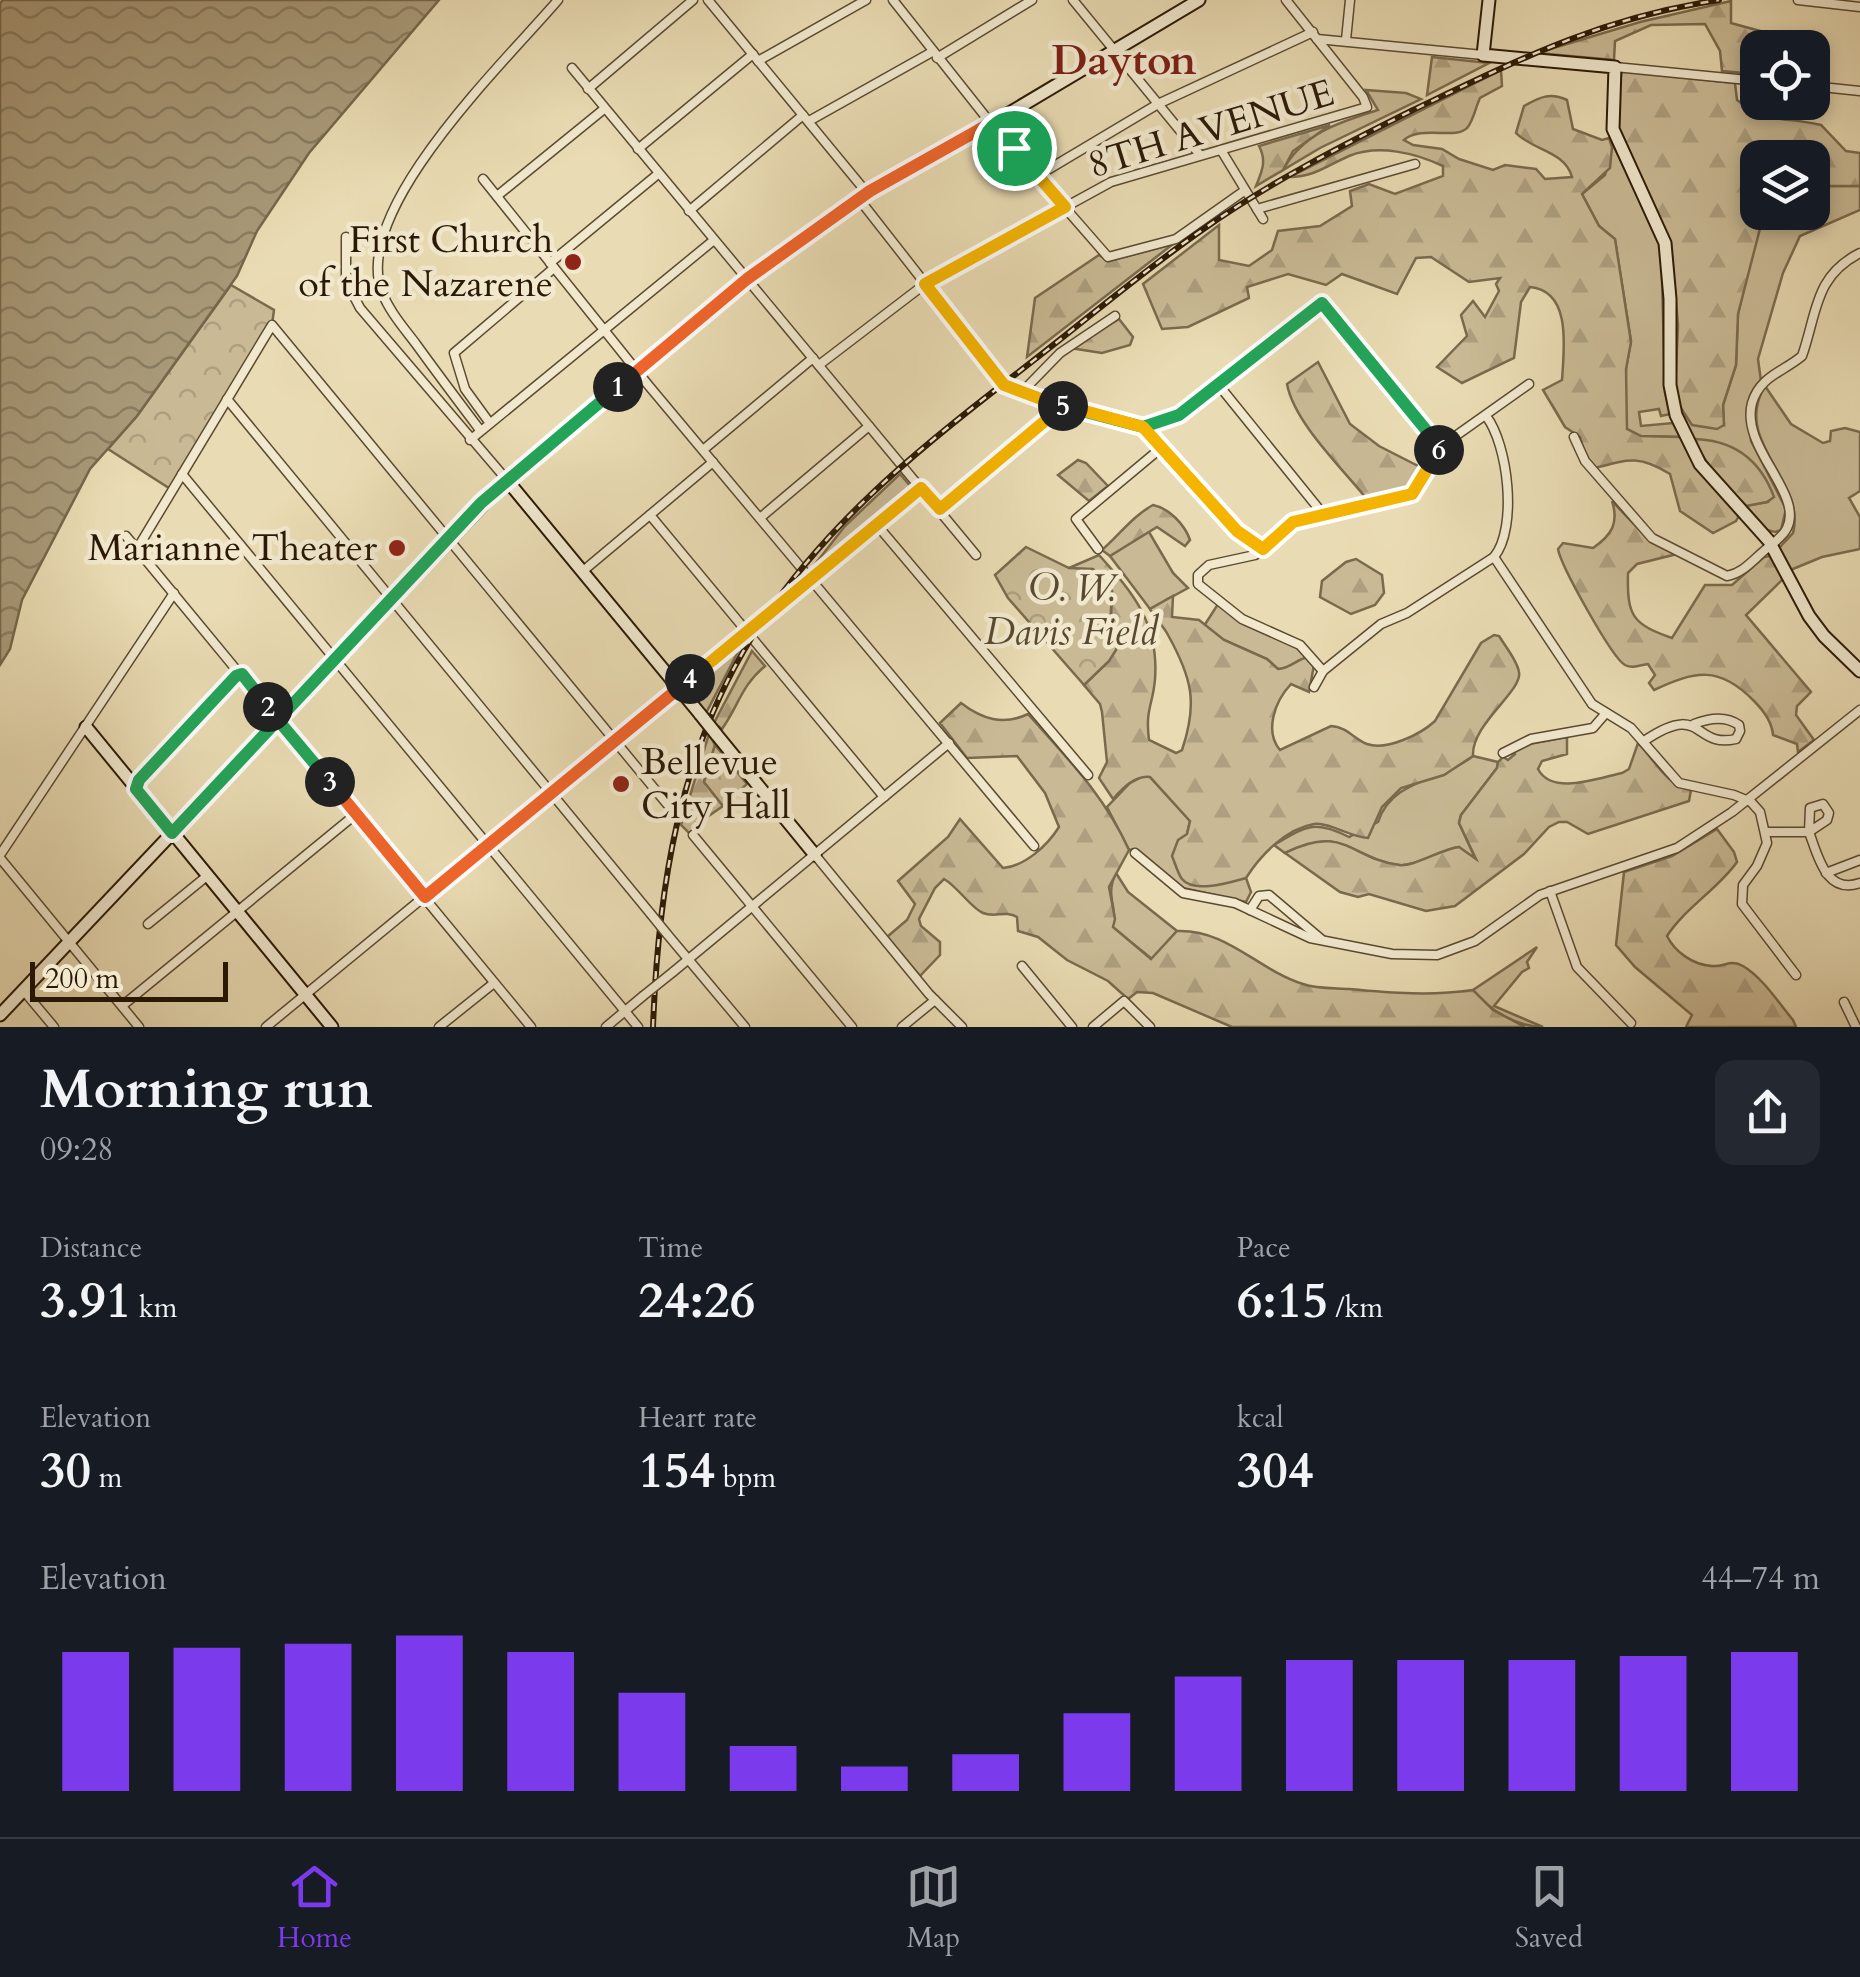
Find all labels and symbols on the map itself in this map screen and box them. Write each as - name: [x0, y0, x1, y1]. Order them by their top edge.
- district label: Dayton: [1051, 32, 1197, 89]
- street label: 8TH AVENUE: [1082, 67, 1340, 191]
- pin: [972, 106, 1057, 191]
- place label: First Church of the Nazarene: [298, 214, 553, 310]
- marker: First Church of the Nazarene: [562, 251, 584, 273]
- pin: 1: [593, 362, 643, 412]
- pin: 5: [1038, 381, 1088, 431]
- pin: 6: [1414, 425, 1464, 475]
- place label: Marianne Theater: [88, 522, 377, 574]
- marker: Marianne Theater: [386, 537, 408, 559]
- park label: O. W. Davis Field: [984, 562, 1159, 658]
- pin: 4: [665, 654, 715, 704]
- pin: 2: [243, 682, 293, 732]
- place label: Bellevue City Hall: [641, 736, 791, 832]
- pin: 3: [305, 757, 355, 807]
- marker: Bellevue City Hall: [610, 773, 632, 795]
- scale bar: [30, 957, 228, 1001]

